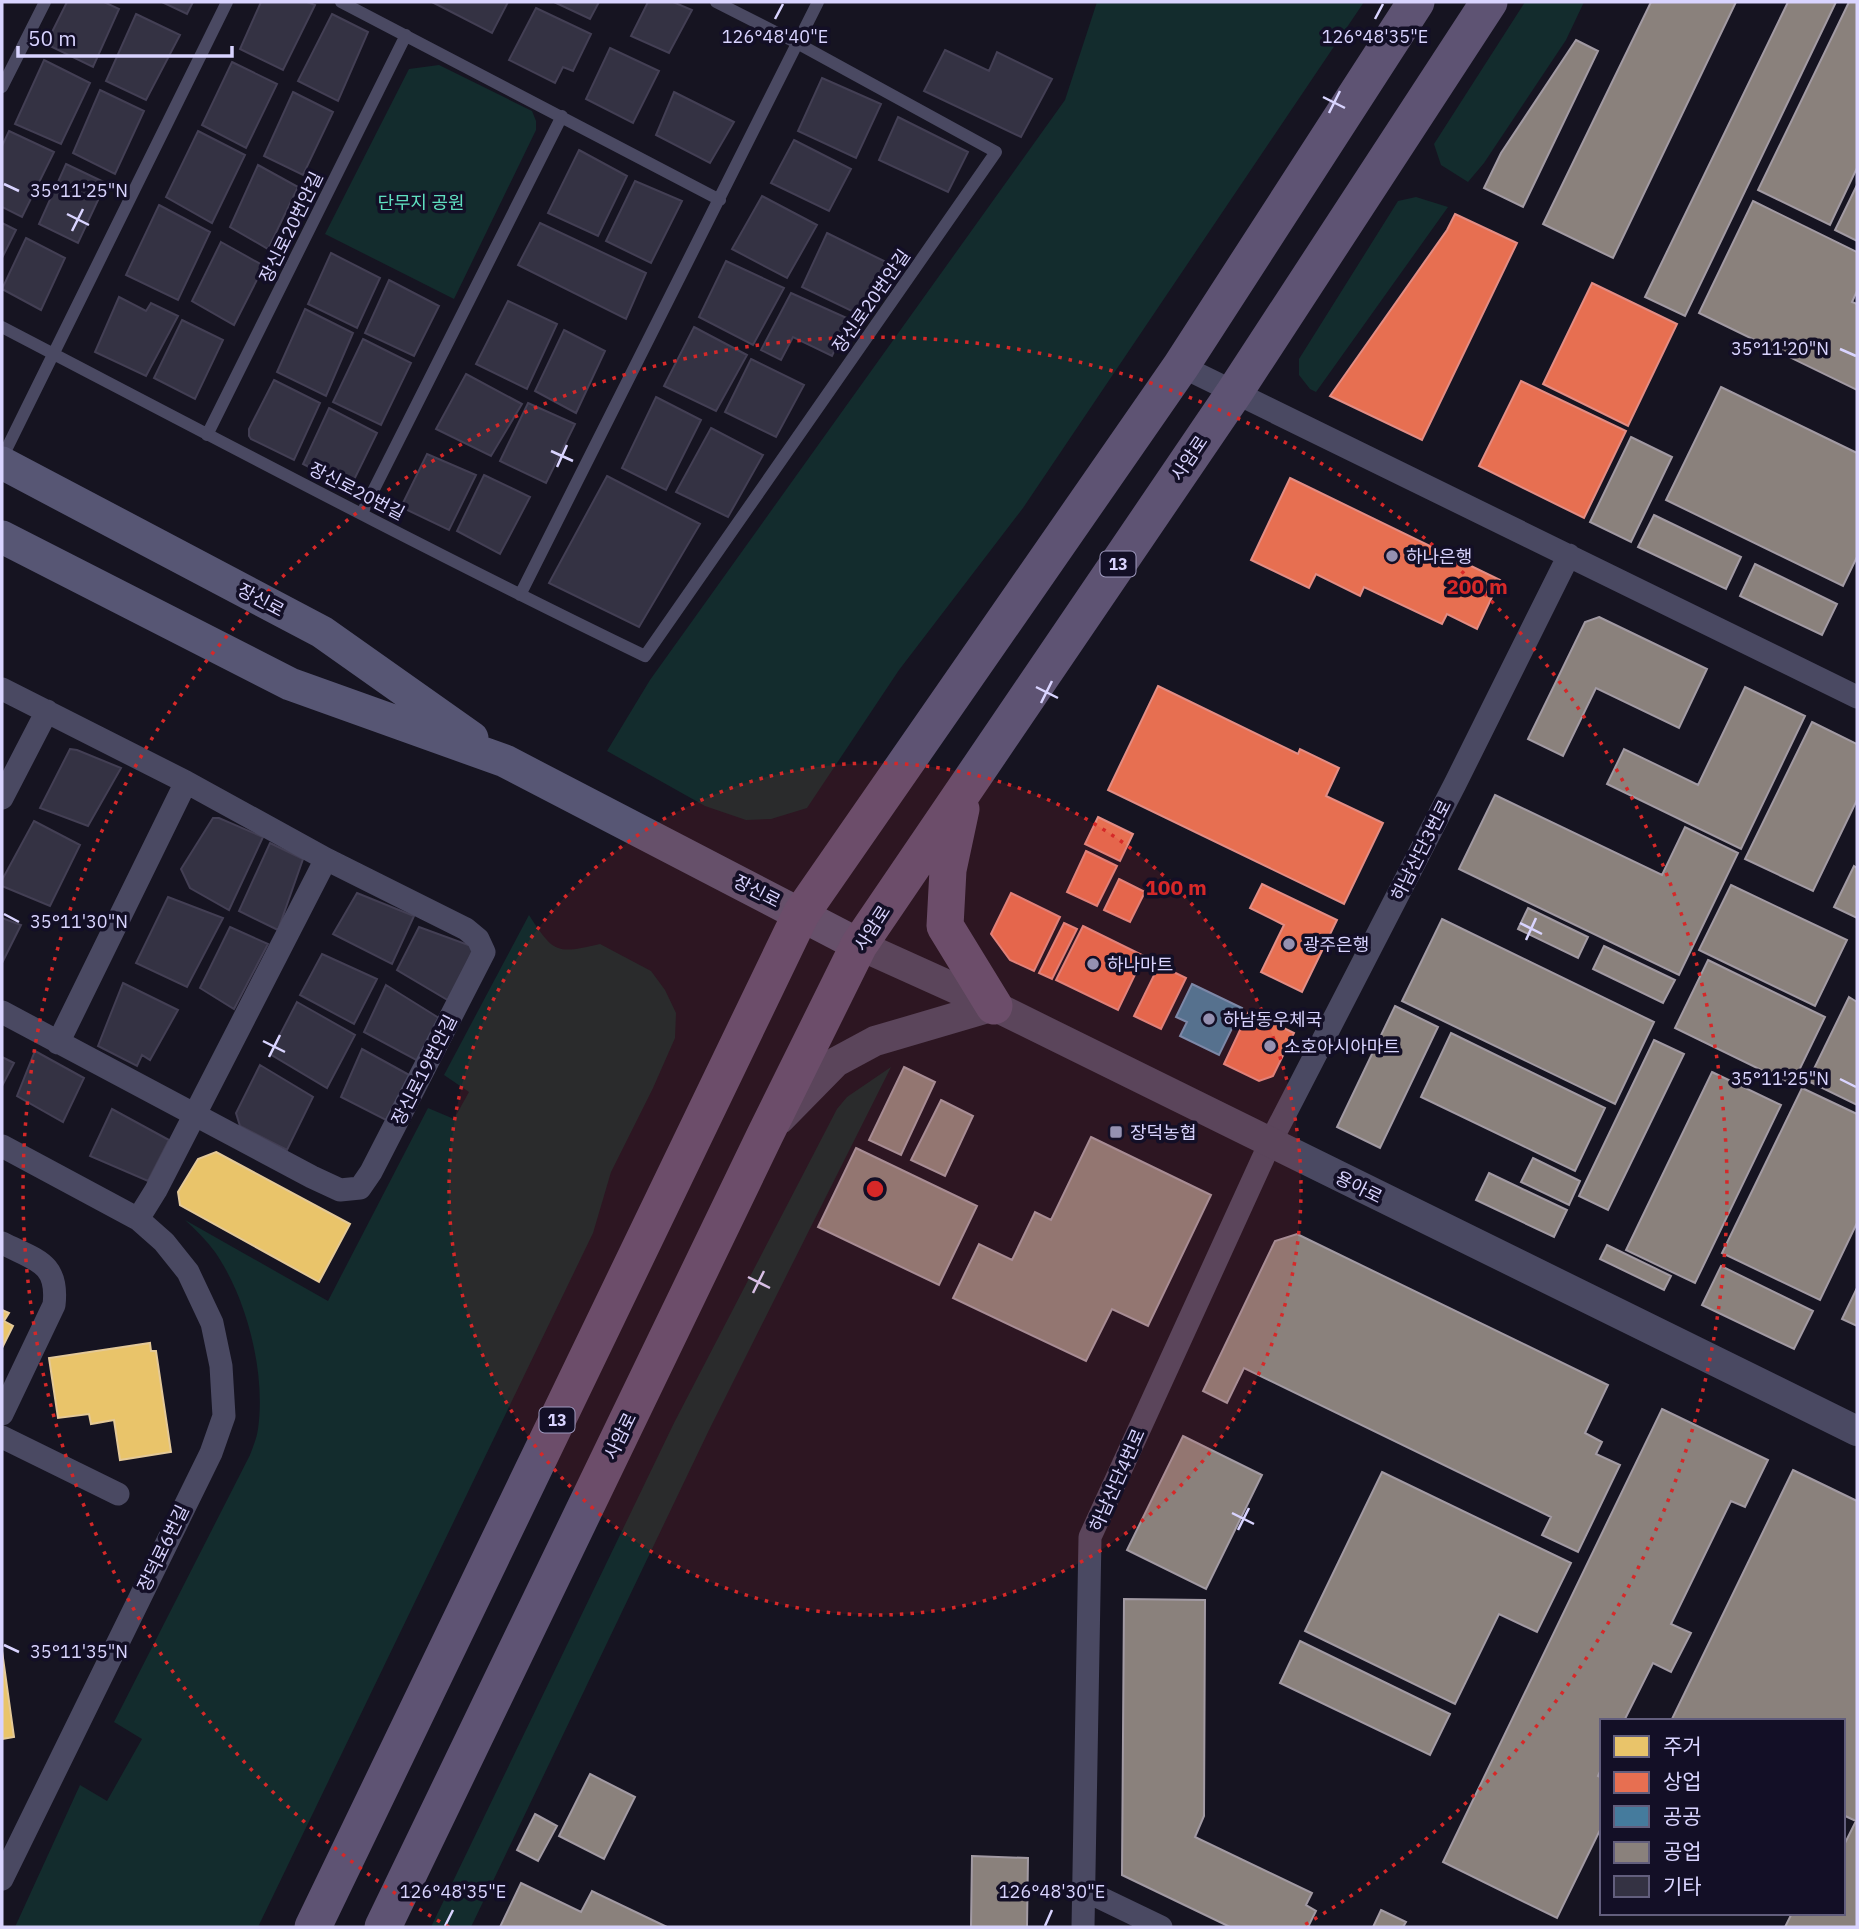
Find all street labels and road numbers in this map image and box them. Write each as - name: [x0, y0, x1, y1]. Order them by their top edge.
- street label: 장신로20번안길: [254, 168, 328, 286]
- street label: 장신로20번안길: [827, 245, 915, 357]
- street label: 사암로: [1166, 431, 1212, 485]
- street label: 장신로20번길: [305, 457, 409, 525]
- road number: 13: [1100, 552, 1136, 576]
- street label: 장신로: [234, 578, 288, 622]
- street label: 하남산단3번로: [1386, 796, 1456, 904]
- street label: 장신로: [730, 869, 784, 913]
- street label: 사암로: [849, 901, 895, 955]
- street label: 장신로19번안길: [386, 1011, 462, 1129]
- street label: 용아로: [1332, 1166, 1386, 1208]
- road number: 13: [540, 1408, 574, 1432]
- street label: 사암로: [599, 1409, 641, 1463]
- street label: 하남산단4번로: [1084, 1425, 1150, 1535]
- street label: 장덕로6번길: [132, 1501, 194, 1595]

